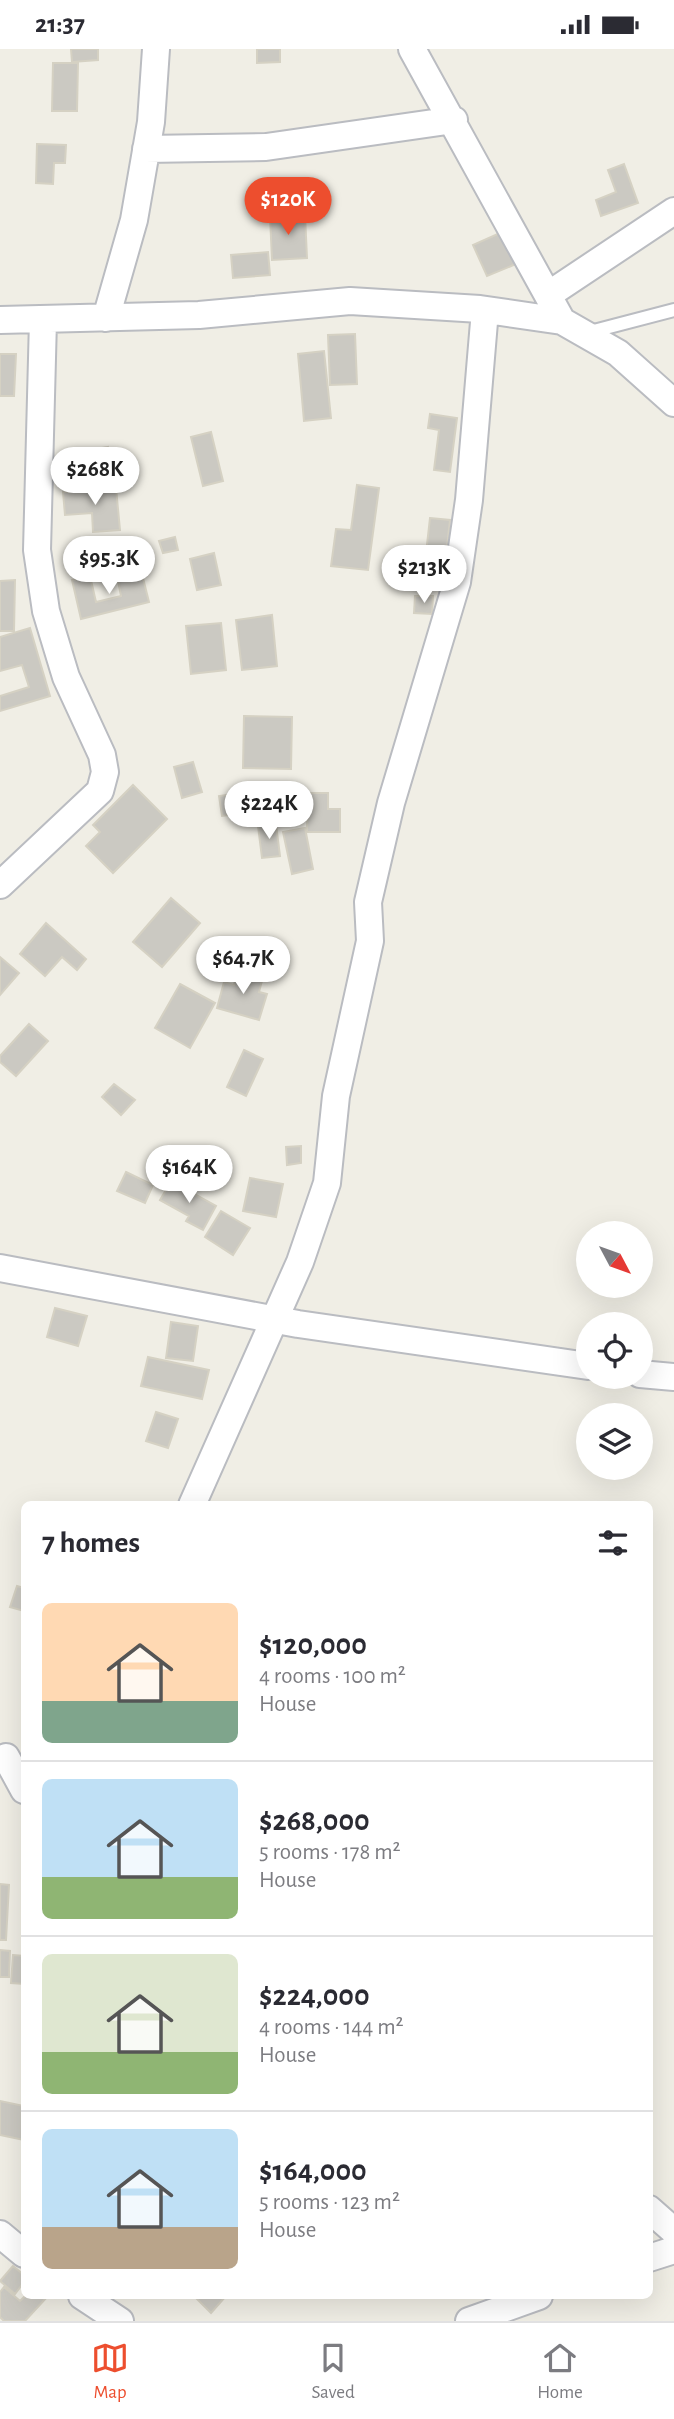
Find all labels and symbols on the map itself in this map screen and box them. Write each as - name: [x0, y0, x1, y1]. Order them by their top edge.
- pin: $120K: [239, 177, 337, 237]
- pin: $268K: [46, 447, 144, 507]
- pin: $95.3K: [52, 537, 166, 596]
- pin: $213K: [375, 545, 473, 605]
- pin: $224K: [220, 781, 318, 841]
- pin: $64.7K: [186, 937, 300, 996]
- pin: $164K: [140, 1145, 238, 1205]
- north arrow: [576, 1221, 653, 1299]

